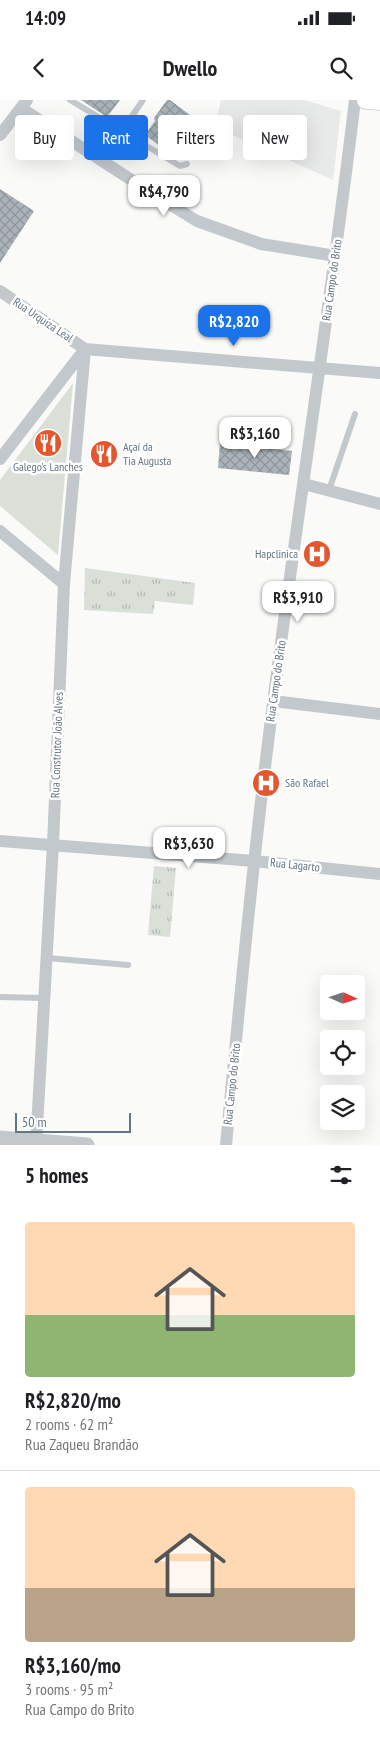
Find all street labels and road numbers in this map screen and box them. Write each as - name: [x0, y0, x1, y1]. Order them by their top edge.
- street label: Rua Campo do Brito: [318, 238, 345, 322]
- street label: Rua Urquiza Leal: [10, 294, 76, 345]
- street label: Rua Campo do Brito: [262, 639, 289, 723]
- street label: Rua Construtor João Alves: [47, 692, 66, 798]
- street label: Rua Lagarto: [269, 854, 321, 875]
- street label: Rua Campo do Brito: [220, 1042, 243, 1126]

